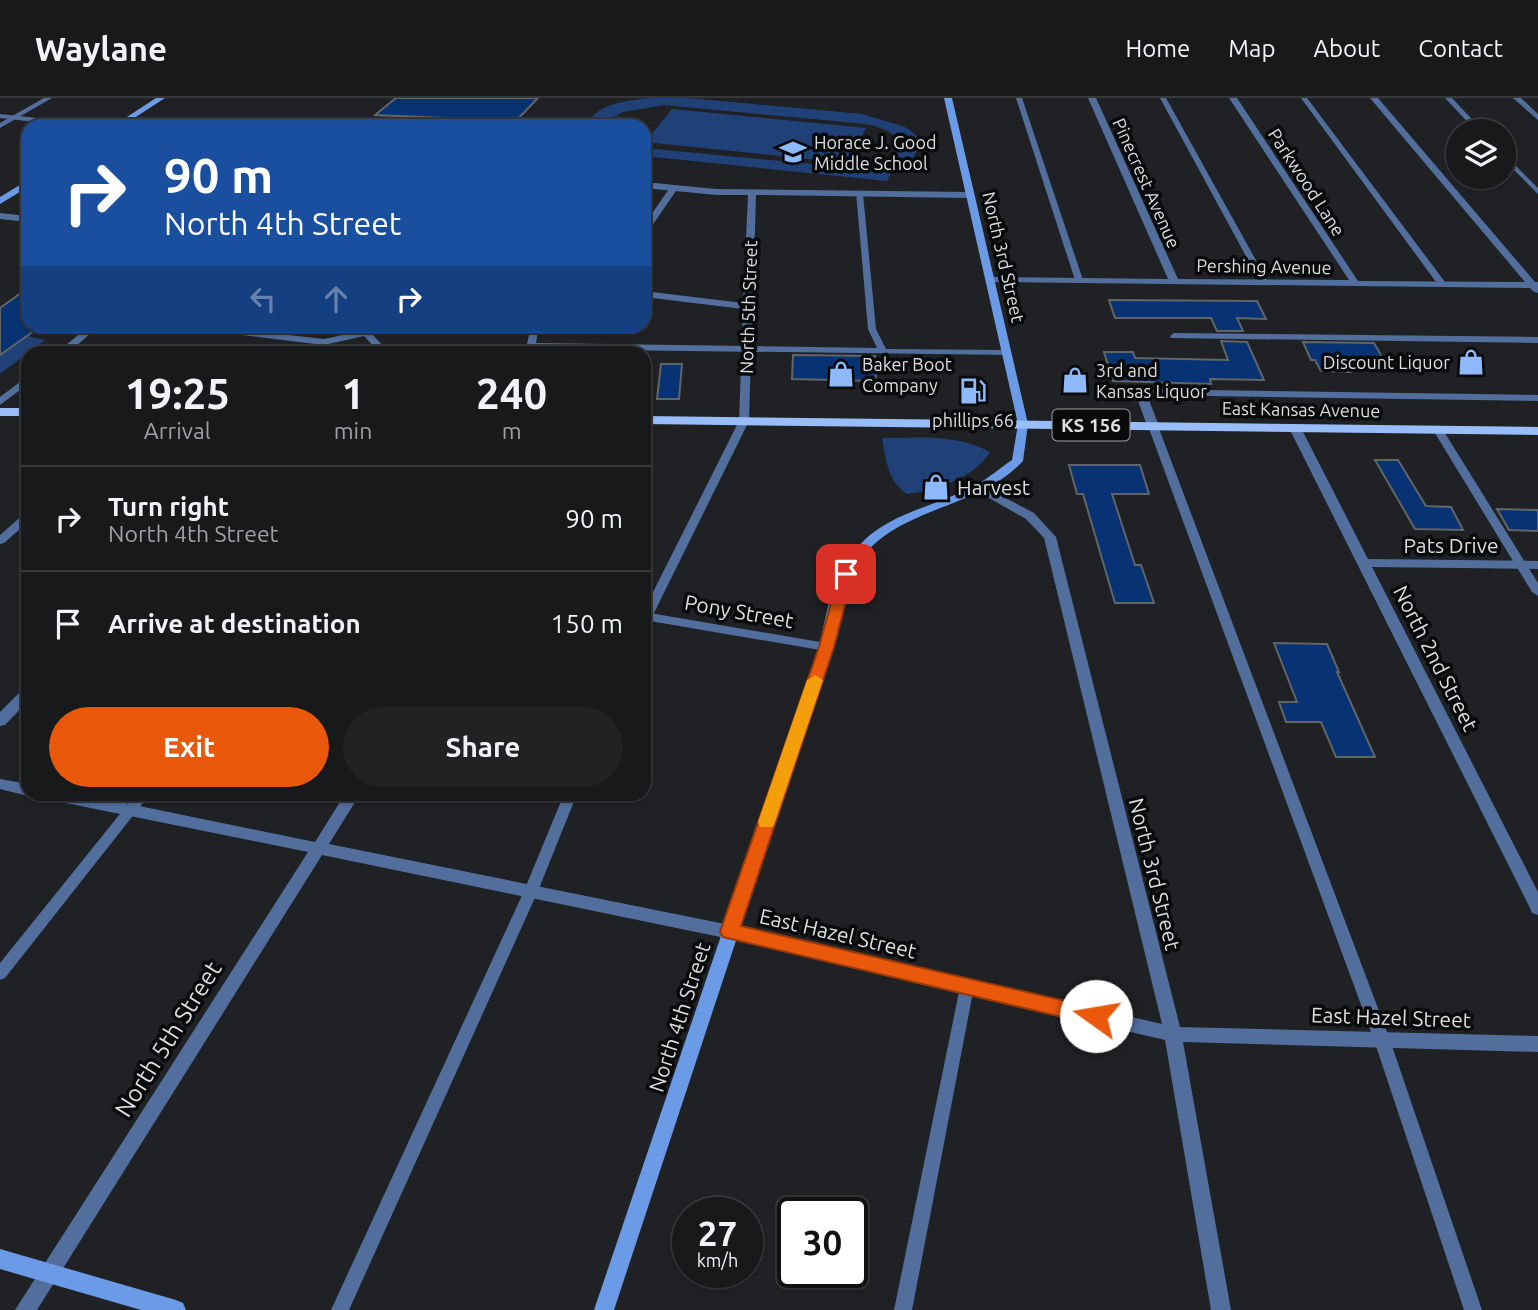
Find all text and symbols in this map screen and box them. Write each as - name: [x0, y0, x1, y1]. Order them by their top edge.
- text: Waylane: [35, 30, 167, 67]
- text: Home: [1125, 35, 1190, 62]
- text: Map: [1228, 35, 1275, 62]
- text: About: [1313, 35, 1380, 62]
- text: Contact: [1418, 35, 1503, 62]
- street label: Pinecrest Avenue: [1109, 115, 1185, 251]
- map controls: [1446, 119, 1516, 189]
- button: layers: [1446, 119, 1516, 189]
- street label: Parkwood Lane: [1265, 125, 1349, 239]
- place label: Horace J. Good Middle School: [814, 132, 936, 173]
- school or university icon: Horace J. Good Middle School: [778, 137, 808, 167]
- icon: right: [49, 147, 140, 238]
- text: 90 m: [164, 147, 273, 202]
- street label: North 3rd Street: [979, 190, 1029, 324]
- text: North 4th Street: [164, 205, 401, 241]
- street label: North 5th Street: [736, 240, 760, 374]
- street label: Pershing Avenue: [1196, 255, 1332, 277]
- icon: left: [244, 280, 282, 318]
- icon: ahead: [317, 280, 355, 318]
- icon: right: [390, 280, 428, 318]
- shop icon: Discount Liquor: [1456, 347, 1486, 377]
- place label: Discount Liquor: [1323, 352, 1450, 372]
- place label: Baker Boot Company: [862, 354, 952, 395]
- shop icon: Baker Boot Company: [826, 359, 856, 389]
- place label: 3rd and Kansas Liquor: [1096, 360, 1207, 401]
- shop icon: 3rd and Kansas Liquor: [1060, 365, 1090, 395]
- text: 19:25: [125, 370, 230, 417]
- text: 1: [341, 370, 365, 417]
- text: 240: [476, 370, 547, 417]
- fuel station icon: phillips 66: [958, 376, 988, 406]
- street label: East Kansas Avenue: [1222, 398, 1380, 420]
- place label: phillips 66: [932, 410, 1014, 430]
- road number: KS 156: [1052, 410, 1130, 440]
- text: Arrival: [144, 418, 211, 443]
- text: min: [334, 418, 372, 443]
- text: m: [502, 418, 522, 443]
- shop icon: Harvest: [921, 472, 951, 502]
- place label: Harvest: [957, 475, 1030, 499]
- text: Turn right: [108, 492, 229, 521]
- icon: right: [49, 500, 87, 538]
- text: 90 m: [565, 504, 623, 533]
- text: North 4th Street: [108, 521, 279, 546]
- street label: Pats Drive: [1404, 533, 1498, 557]
- pin: [816, 544, 876, 604]
- icon: arrive: [827, 555, 865, 593]
- street label: North 2nd Street: [1389, 581, 1483, 735]
- street label: Pony Street: [683, 590, 795, 632]
- icon: arrive: [49, 605, 87, 643]
- text: Arrive at destination: [108, 609, 361, 638]
- text: 150 m: [551, 609, 623, 638]
- button: Exit: [49, 707, 329, 787]
- button: Share: [343, 707, 623, 787]
- street label: North 3rd Street: [1125, 796, 1185, 952]
- street label: East Hazel Street: [757, 903, 919, 963]
- street label: North 4th Street: [644, 939, 714, 1095]
- street label: North 5th Street: [109, 956, 227, 1122]
- position arrow: [1059, 979, 1133, 1053]
- street label: East Hazel Street: [1311, 1002, 1471, 1032]
- speed limit sign: 30: [777, 1197, 868, 1288]
- text: 27: [698, 1213, 737, 1253]
- text: km/h: [697, 1250, 738, 1270]

